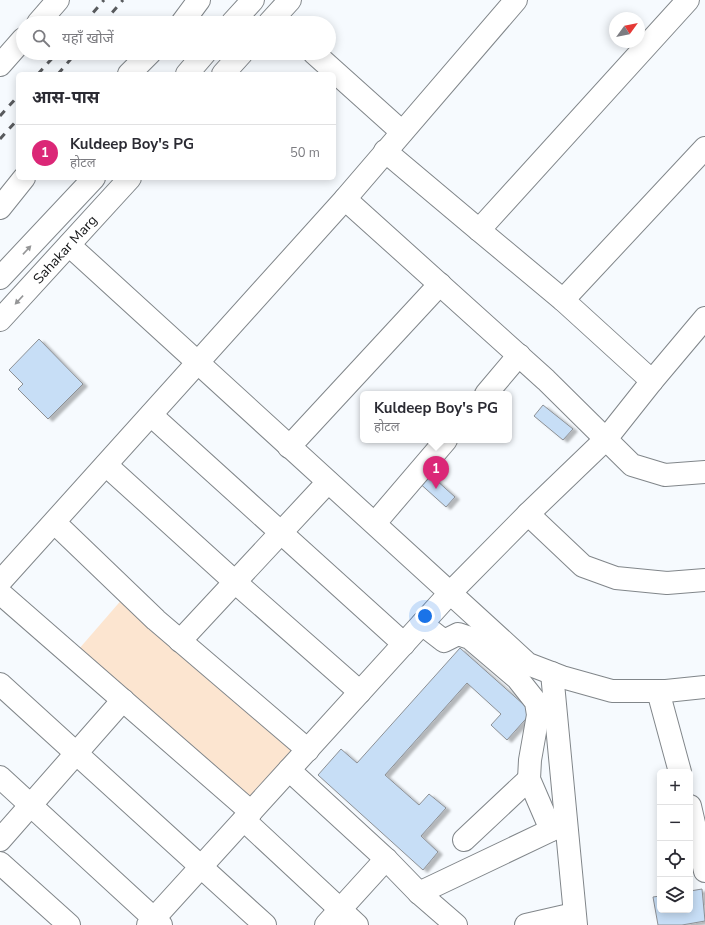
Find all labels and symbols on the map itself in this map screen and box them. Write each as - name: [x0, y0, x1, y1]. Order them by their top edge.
- north arrow: [609, 12, 645, 48]
- street label: Sahakar Marg: [28, 211, 101, 288]
- one-way arrow: [22, 245, 31, 255]
- one-way arrow: [15, 295, 24, 304]
- pin: 1: [423, 456, 449, 489]
- your location: [415, 606, 435, 626]

